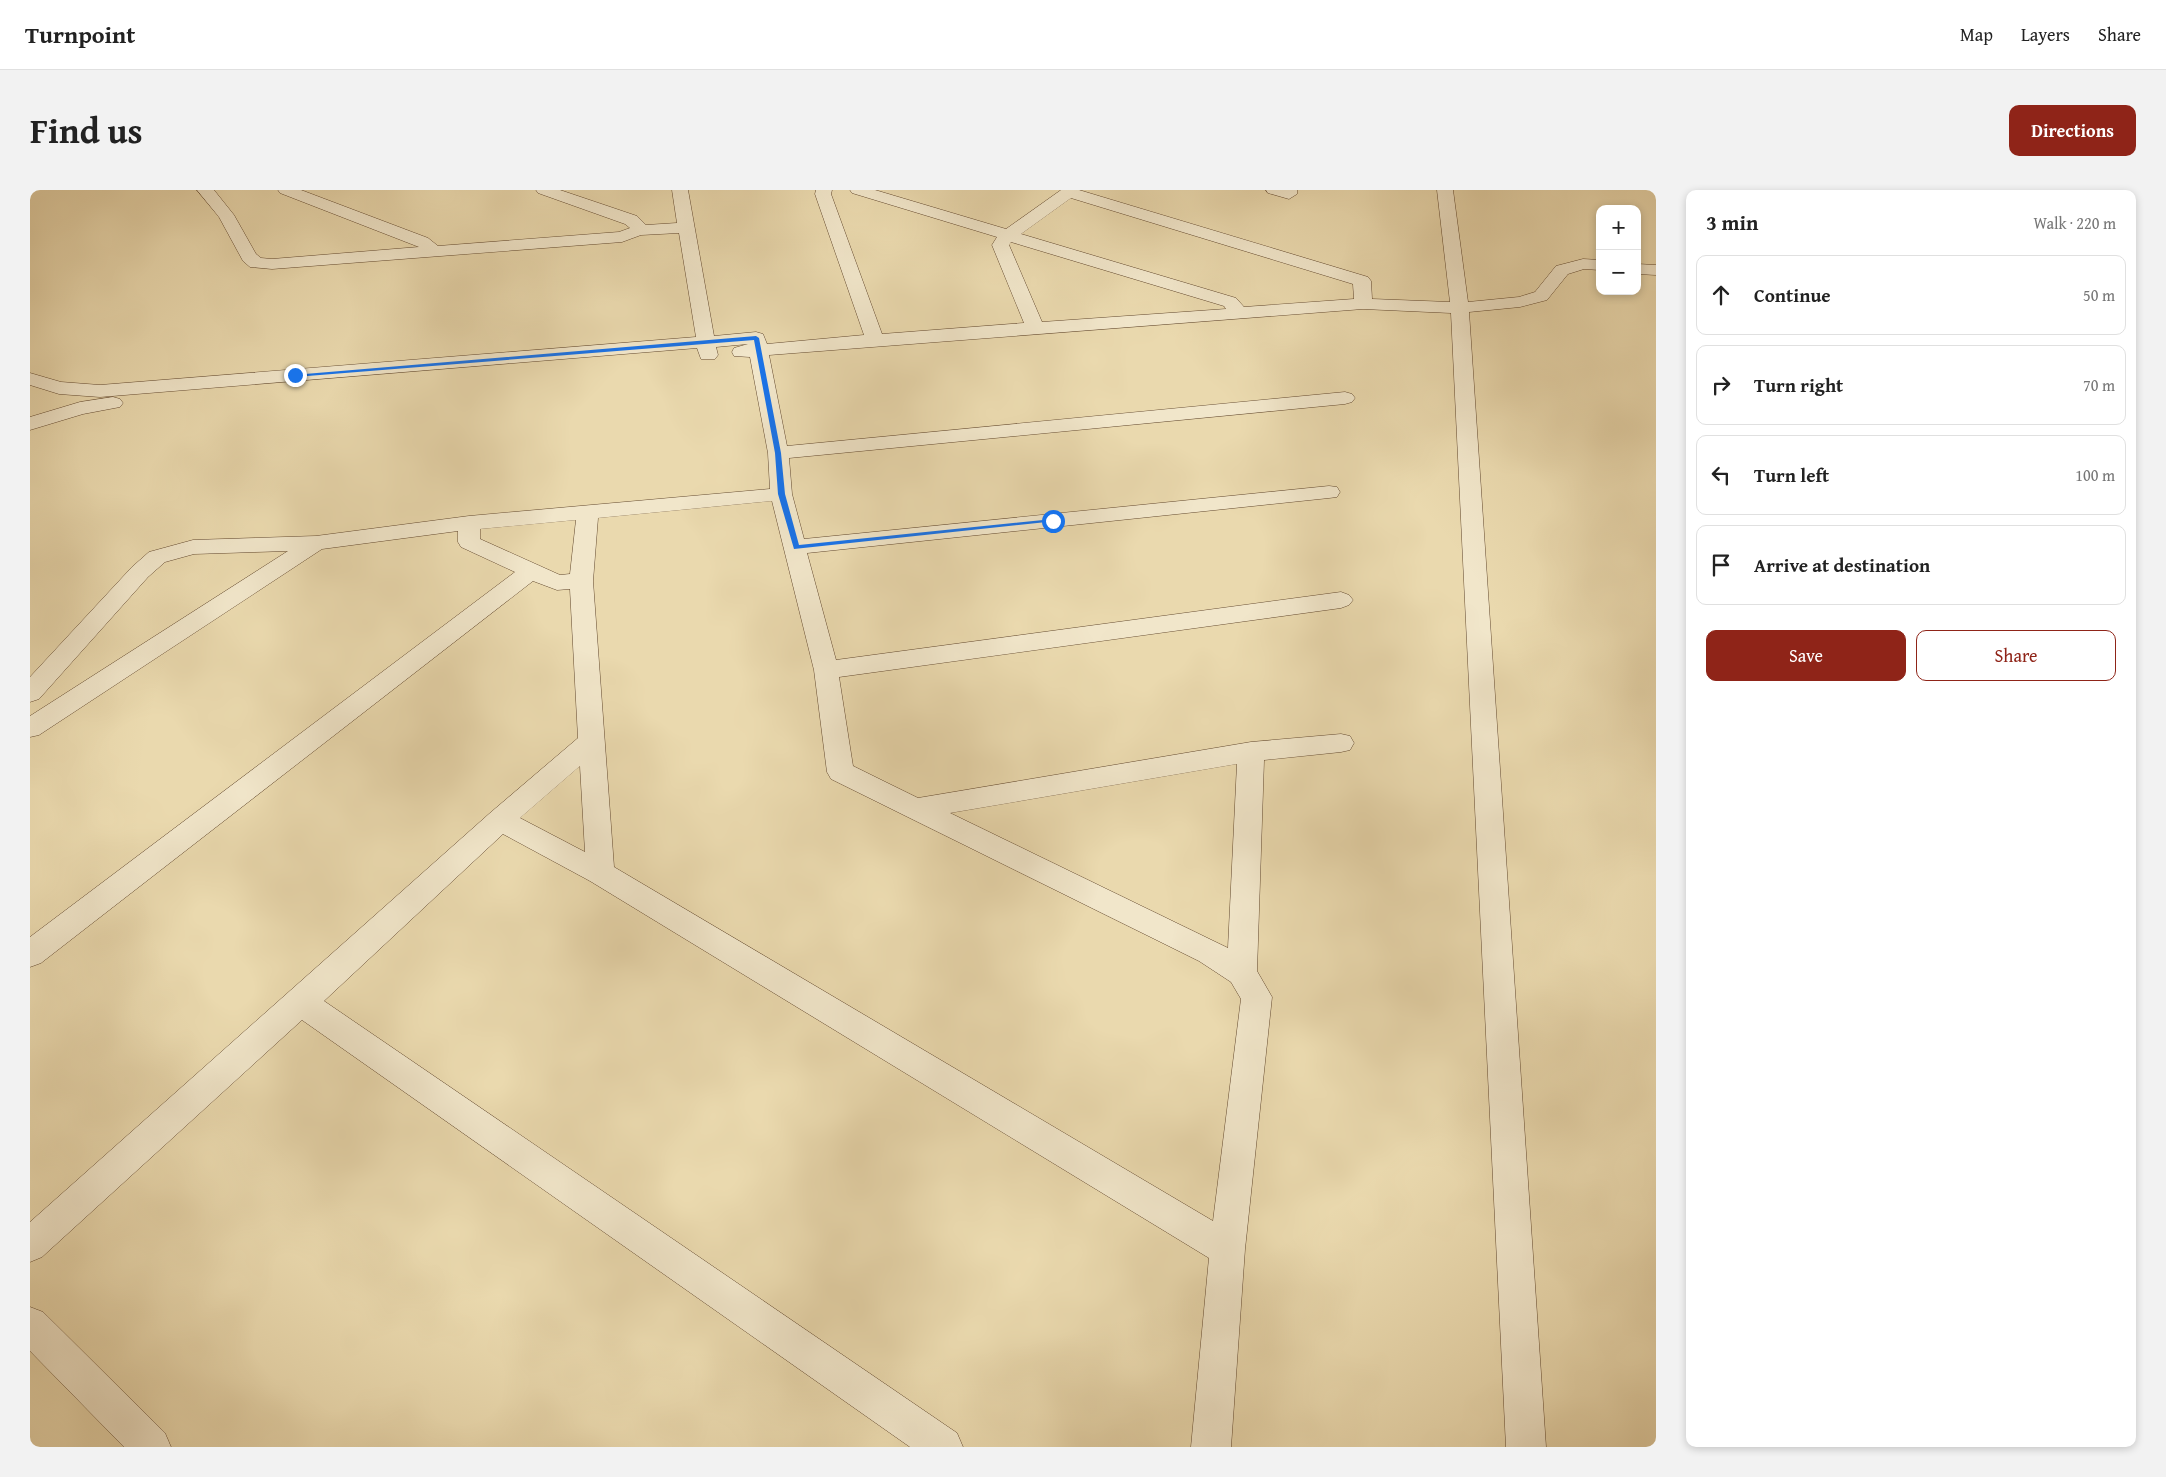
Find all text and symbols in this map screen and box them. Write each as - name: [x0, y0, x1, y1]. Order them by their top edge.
- text: Turnpoint: [25, 17, 135, 52]
- text: Map: [1960, 21, 1993, 48]
- text: Layers: [2021, 21, 2070, 48]
- text: Share: [2098, 21, 2141, 48]
- text: Find us: [30, 105, 143, 156]
- button: Directions: [2009, 105, 2136, 156]
- map controls: [1596, 205, 1641, 295]
- button: +: [1596, 205, 1641, 250]
- text: 3 min: [1706, 207, 1758, 238]
- text: Walk · 220 m: [2033, 211, 2116, 235]
- button: −: [1596, 250, 1641, 295]
- icon: ahead: [1707, 281, 1735, 309]
- text: Continue: [1754, 281, 1831, 309]
- text: 50 m: [2083, 283, 2115, 307]
- route end: [284, 364, 307, 387]
- icon: right: [1707, 371, 1735, 399]
- text: Turn right: [1754, 371, 1843, 399]
- text: 70 m: [2083, 373, 2115, 397]
- icon: left: [1707, 461, 1735, 489]
- text: Turn left: [1754, 461, 1829, 489]
- text: 100 m: [2075, 463, 2115, 487]
- route start: [1042, 510, 1065, 533]
- icon: arrive: [1707, 551, 1735, 579]
- text: Arrive at destination: [1754, 551, 1930, 579]
- button: Save: [1706, 630, 1906, 681]
- button: Share: [1916, 630, 2116, 681]

